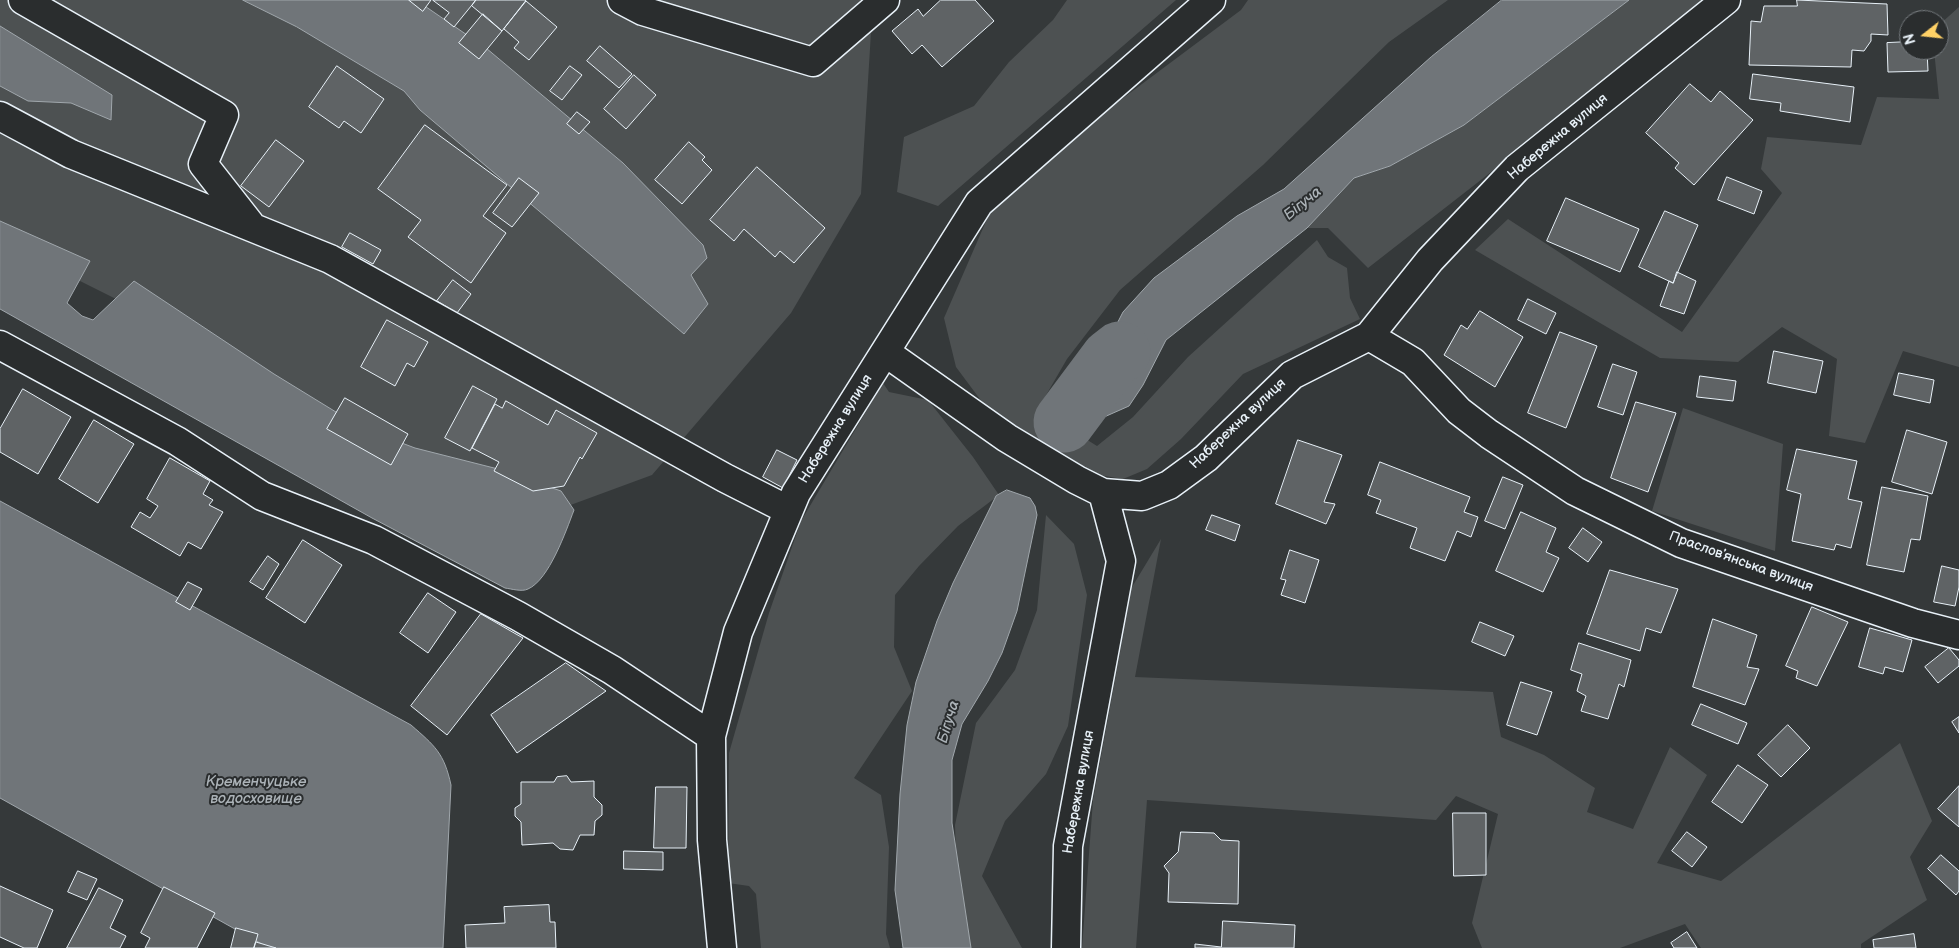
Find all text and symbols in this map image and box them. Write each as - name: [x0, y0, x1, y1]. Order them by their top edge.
- north arrow: [1899, 10, 1949, 60]
- text: N: [1900, 32, 1920, 46]
- street label: Набережна вулиця: [1505, 90, 1611, 184]
- water label: Бігуча: [1280, 183, 1326, 225]
- street label: Набережна вулиця: [796, 372, 876, 486]
- street label: Набережна вулиця: [1187, 375, 1289, 473]
- street label: Прасловʼянська вулиця: [1667, 528, 1815, 596]
- water label: Бігуча: [934, 699, 964, 745]
- street label: Набережна вулиця: [1060, 729, 1098, 855]
- water label: Кременчуцьке водосховище: [206, 773, 306, 808]

